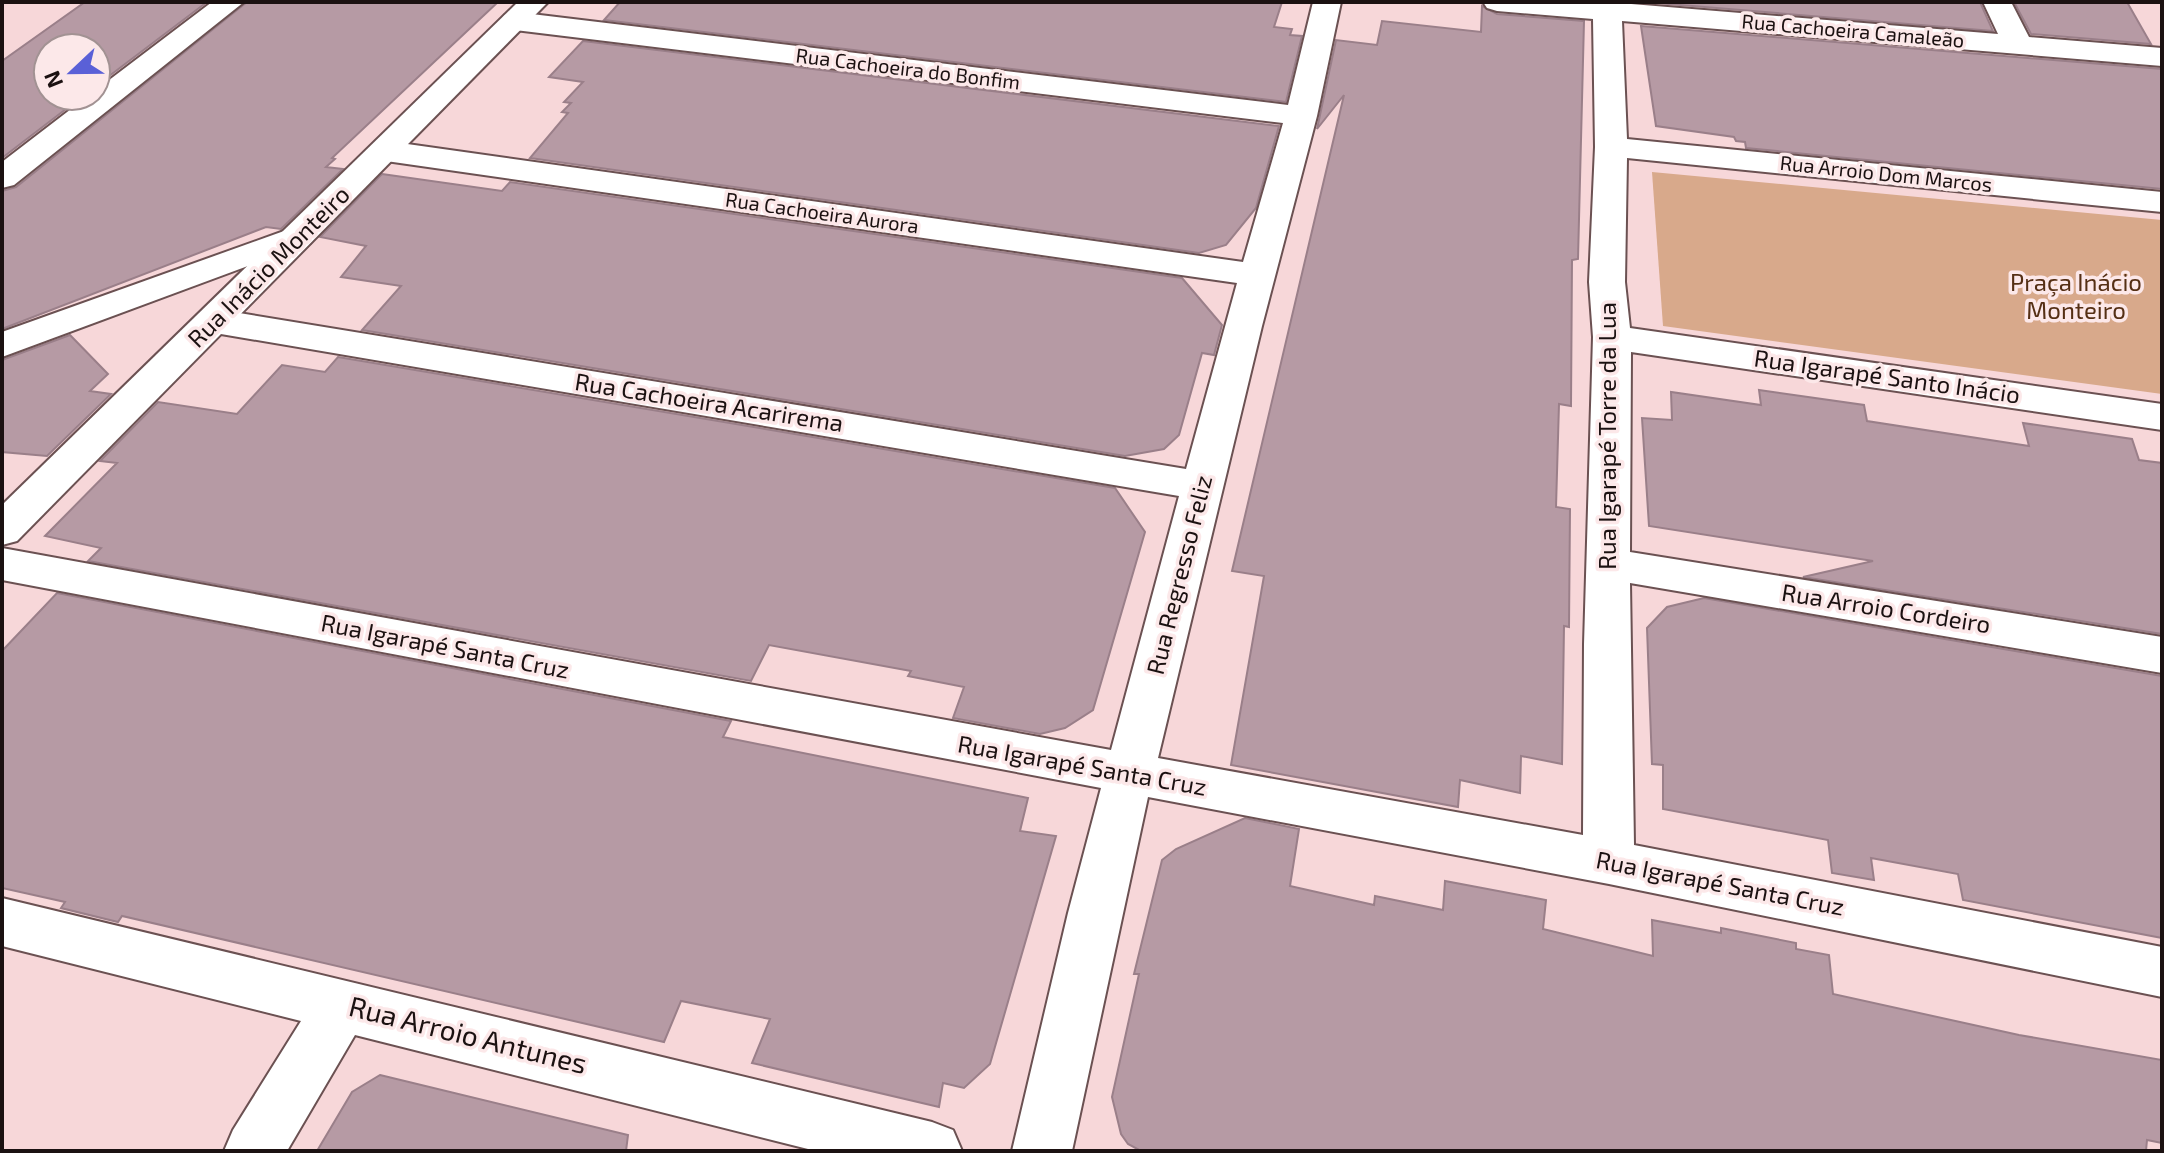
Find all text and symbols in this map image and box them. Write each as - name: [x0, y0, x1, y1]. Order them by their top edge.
- street label: Rua Cachoeira Camaleão: [1741, 8, 1965, 52]
- north arrow: [32, 32, 112, 112]
- street label: Rua Cachoeira do Bonfim: [795, 42, 1022, 94]
- text: N: [37, 68, 68, 92]
- street label: Rua Arroio Dom Marcos: [1779, 150, 1993, 196]
- street label: Rua Inácio Monteiro: [181, 179, 355, 353]
- street label: Rua Cachoeira Aurora: [724, 187, 920, 237]
- park label: Praça Inácio Monteiro: [2010, 267, 2142, 324]
- street label: Rua Igarapé Torre da Lua: [1592, 302, 1621, 570]
- street label: Rua Igarapé Santo Inácio: [1752, 342, 2022, 409]
- street label: Rua Cachoeira Acarirema: [573, 366, 846, 437]
- street label: Rua Regresso Feliz: [1140, 472, 1217, 677]
- street label: Rua Arroio Cordeiro: [1780, 577, 1993, 638]
- street label: Rua Igarapé Santa Cruz: [319, 607, 572, 684]
- street label: Rua Igarapé Santa Cruz: [956, 728, 1209, 801]
- street label: Rua Igarapé Santa Cruz: [1594, 844, 1847, 921]
- street label: Rua Arroio Antunes: [346, 988, 591, 1080]

